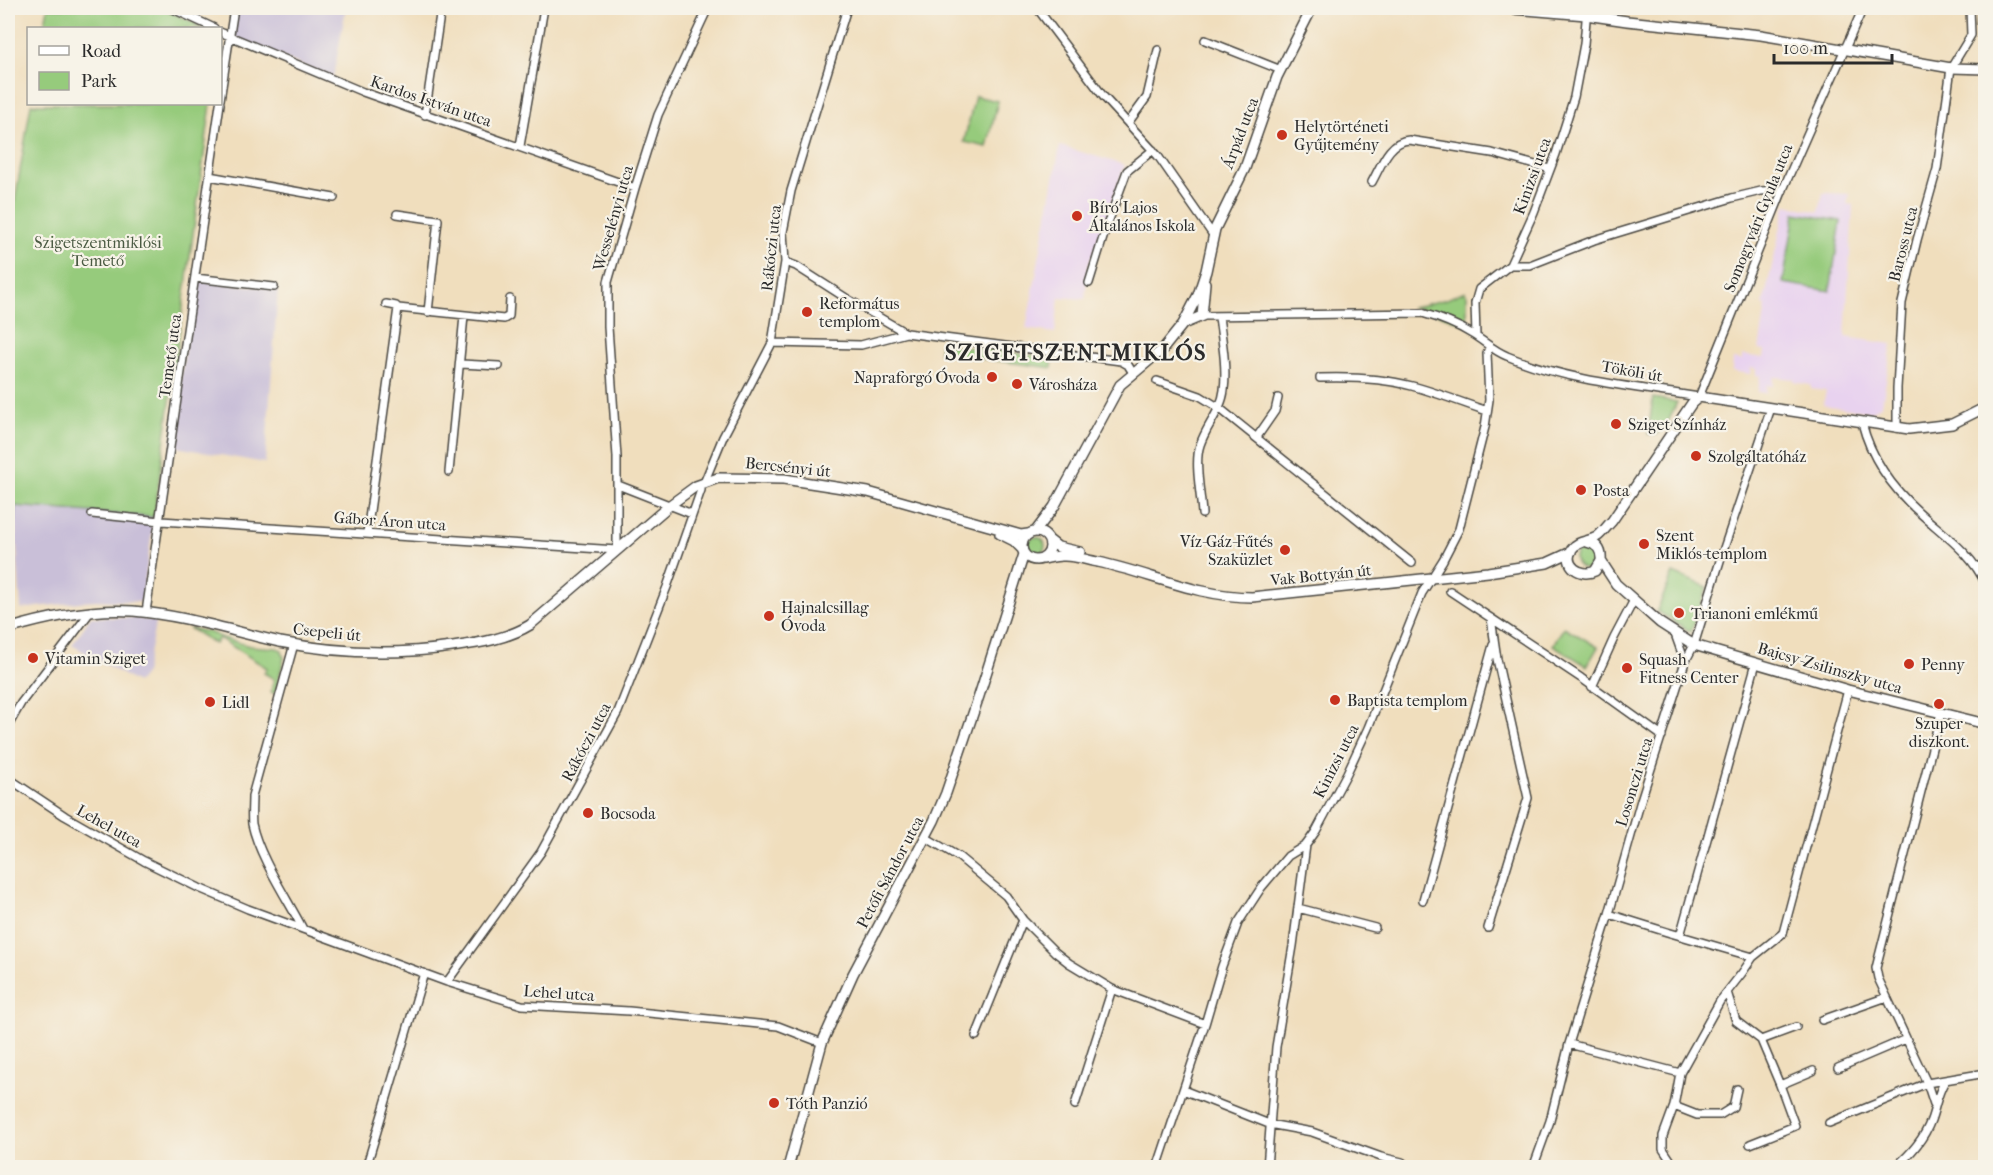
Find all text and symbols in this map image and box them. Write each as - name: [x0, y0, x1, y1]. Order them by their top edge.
- legend: [27, 27, 222, 105]
- scale bar: [1774, 27, 1892, 65]
- text: 100 m: [1783, 38, 1828, 59]
- text: Road: [81, 41, 121, 62]
- text: Park: [81, 71, 118, 92]
- street label: Kardos István utca: [368, 71, 495, 131]
- street label: Árpád utca: [1216, 94, 1263, 172]
- place label: Helytörténeti Gyűjtemény: [1294, 117, 1389, 154]
- marker: Helytörténeti Gyűjtemény: [1275, 128, 1289, 142]
- street label: Kinizsi utca: [1509, 134, 1555, 217]
- street label: Somogyvári Gyula utca: [1720, 141, 1797, 295]
- street label: Wesselényi utca: [589, 162, 637, 274]
- place label: Bíró Lajos Általános Iskola: [1088, 198, 1196, 235]
- street label: Rákóczi utca: [757, 203, 785, 292]
- street label: Baross utca: [1884, 204, 1922, 284]
- marker: Bíró Lajos Általános Iskola: [1070, 209, 1084, 223]
- park label: Szigetszentmiklósi Temető: [34, 233, 162, 270]
- place label: Református templom: [819, 294, 900, 331]
- marker: Református templom: [800, 305, 814, 319]
- street label: Temető utca: [155, 312, 185, 399]
- district label: SZIGETSZENTMIKLÓS: [945, 338, 1207, 366]
- street label: Tököli út: [1600, 356, 1664, 386]
- place label: Napraforgó Óvoda: [854, 367, 981, 387]
- marker: Napraforgó Óvoda: [985, 370, 999, 384]
- place label: Városháza: [1028, 375, 1098, 394]
- marker: Városháza: [1010, 377, 1024, 391]
- place label: Sziget Színház: [1628, 415, 1726, 434]
- marker: Sziget Színház: [1609, 417, 1623, 431]
- place label: Szolgáltatóház: [1708, 447, 1806, 466]
- marker: Szolgáltatóház: [1689, 449, 1703, 463]
- street label: Bercsényi út: [744, 453, 832, 481]
- place label: Posta: [1593, 481, 1630, 500]
- marker: Posta: [1574, 483, 1588, 497]
- street label: Gábor Áron utca: [333, 507, 447, 534]
- place label: Szent Miklós-templom: [1656, 526, 1768, 563]
- place label: Víz-Gáz-Fűtés Szaküzlet: [1179, 532, 1273, 569]
- marker: Szent Miklós-templom: [1637, 537, 1651, 551]
- marker: Víz-Gáz-Fűtés Szaküzlet: [1278, 543, 1292, 557]
- street label: Vak Bottyán út: [1269, 560, 1373, 590]
- place label: Hajnalcsillag Óvoda: [781, 598, 869, 635]
- place label: Trianoni emlékmű: [1691, 604, 1818, 623]
- marker: Trianoni emlékmű: [1672, 606, 1686, 620]
- marker: Hajnalcsillag Óvoda: [762, 609, 776, 623]
- street label: Csepeli út: [292, 619, 362, 645]
- street label: Bajcsy-Zsilinszky utca: [1755, 638, 1905, 698]
- place label: Vitamin Sziget: [44, 649, 146, 668]
- place label: Squash Fitness Center: [1639, 650, 1739, 687]
- marker: Vitamin Sziget: [26, 651, 40, 665]
- place label: Penny: [1921, 655, 1965, 674]
- marker: Penny: [1902, 657, 1916, 671]
- marker: Squash Fitness Center: [1620, 661, 1634, 675]
- place label: Baptista templom: [1347, 691, 1468, 710]
- place label: Lidl: [222, 693, 250, 712]
- marker: Baptista templom: [1328, 693, 1342, 707]
- marker: Lidl: [203, 695, 217, 709]
- marker: Szuper diszkont.: [1932, 697, 1946, 711]
- street label: Rákóczi utca: [557, 699, 615, 785]
- place label: Szuper diszkont.: [1909, 714, 1969, 751]
- street label: Kinizsi utca: [1309, 720, 1363, 801]
- street label: Losonczi utca: [1611, 734, 1657, 829]
- street label: Lehel utca: [73, 800, 145, 852]
- place label: Bocsoda: [600, 804, 656, 823]
- marker: Bocsoda: [581, 806, 595, 820]
- street label: Petőfi Sándor utca: [852, 812, 928, 931]
- street label: Lehel utca: [523, 981, 596, 1005]
- place label: Tóth Panzió: [786, 1094, 868, 1113]
- marker: Tóth Panzió: [767, 1096, 781, 1110]

